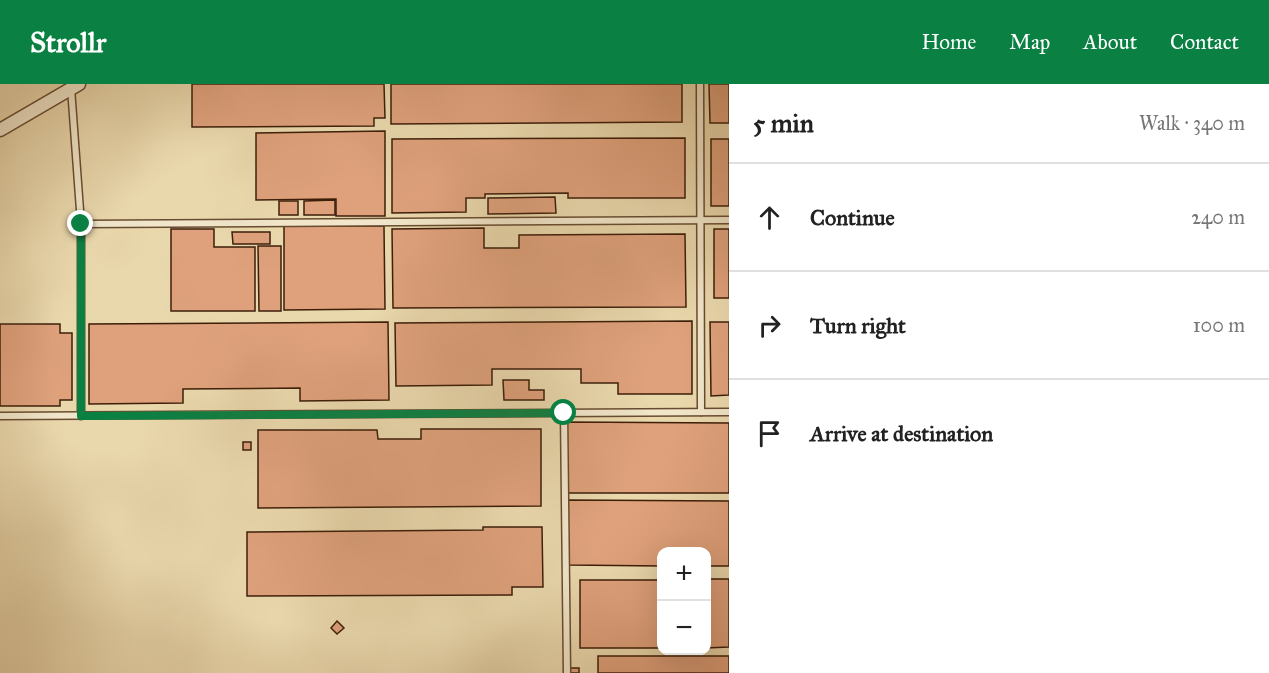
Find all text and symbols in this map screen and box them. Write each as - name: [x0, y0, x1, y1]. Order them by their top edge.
- text: Strollr: [30, 25, 106, 60]
- text: Home: [921, 29, 976, 55]
- text: Map: [1009, 29, 1050, 55]
- text: About: [1083, 29, 1137, 55]
- text: Contact: [1170, 29, 1239, 55]
- text: 5 min: [753, 107, 814, 139]
- text: Walk · 340 m: [1139, 111, 1245, 135]
- icon: ahead: [753, 201, 786, 234]
- text: Continue: [810, 204, 895, 231]
- text: 240 m: [1191, 205, 1245, 229]
- route end: [67, 210, 93, 236]
- icon: right: [753, 309, 786, 342]
- text: Turn right: [810, 312, 906, 339]
- text: 100 m: [1193, 313, 1245, 337]
- route start: [550, 399, 576, 425]
- icon: arrive: [753, 417, 786, 450]
- text: Arrive at destination: [810, 420, 993, 447]
- map controls: [657, 547, 711, 655]
- button: +: [657, 547, 711, 601]
- button: −: [657, 601, 711, 655]

